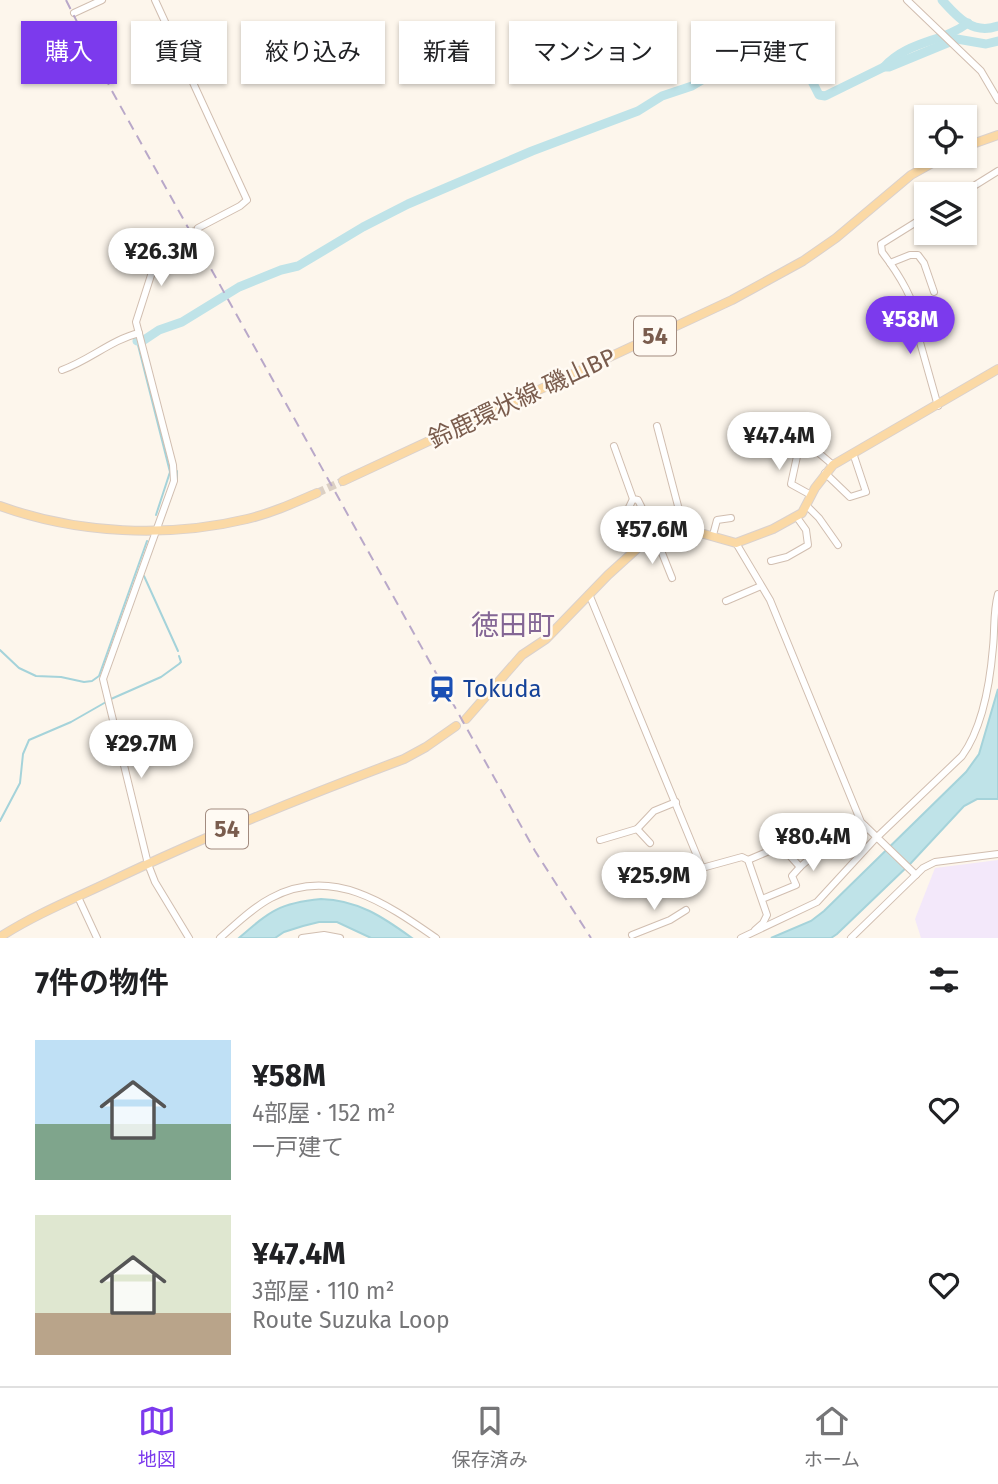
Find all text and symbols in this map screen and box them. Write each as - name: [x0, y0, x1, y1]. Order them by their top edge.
- chip: 購入: [21, 21, 117, 84]
- chip: 賃貸: [131, 21, 227, 84]
- chip: 絞り込み: [241, 21, 385, 84]
- chip: 新着: [399, 21, 495, 84]
- chip: マンション: [509, 21, 677, 84]
- chip: 一戸建て: [691, 21, 835, 84]
- map controls: [914, 105, 977, 245]
- button: locate: [914, 105, 977, 168]
- button: layers: [914, 182, 977, 245]
- pin: ¥26.3M: [104, 229, 218, 288]
- text: ¥26.3M: [124, 237, 198, 265]
- pin: ¥58M: [869, 296, 951, 356]
- text: ¥58M: [882, 305, 938, 333]
- road number: 54: [634, 316, 676, 356]
- street label: 鈴鹿環状線 磯山BP: [424, 342, 620, 454]
- pin: ¥47.4M: [722, 412, 836, 472]
- text: ¥47.4M: [743, 421, 815, 449]
- pin: ¥57.6M: [595, 506, 709, 566]
- text: ¥57.6M: [616, 515, 688, 543]
- district label: 徳田町: [471, 609, 555, 642]
- station icon: Tokuda: [427, 674, 457, 704]
- place label: Tokuda: [463, 675, 542, 703]
- pin: ¥29.7M: [84, 720, 198, 780]
- text: ¥29.7M: [105, 729, 177, 757]
- road number: 54: [206, 810, 248, 848]
- pin: ¥80.4M: [756, 814, 870, 873]
- text: ¥80.4M: [775, 822, 851, 850]
- pin: ¥25.9M: [597, 852, 711, 912]
- text: ¥25.9M: [618, 861, 690, 889]
- icon: filters: [925, 961, 963, 999]
- text: 7件の物件: [35, 965, 169, 1001]
- text: ¥58M: [252, 1058, 326, 1094]
- icon: home: [91, 1068, 175, 1152]
- icon: heart: [925, 1091, 963, 1129]
- text: 4部屋 · 152 m²: [252, 1099, 395, 1127]
- text: 一戸建て: [252, 1133, 344, 1161]
- text: ¥47.4M: [252, 1236, 346, 1272]
- icon: home: [91, 1243, 175, 1327]
- icon: heart: [925, 1266, 963, 1304]
- text: 3部屋 · 110 m²: [252, 1277, 395, 1305]
- text: Route Suzuka Loop: [252, 1306, 450, 1334]
- tab: 地図: [138, 1402, 176, 1471]
- tab: 保存済み: [452, 1402, 528, 1471]
- tab: ホーム: [804, 1402, 860, 1471]

